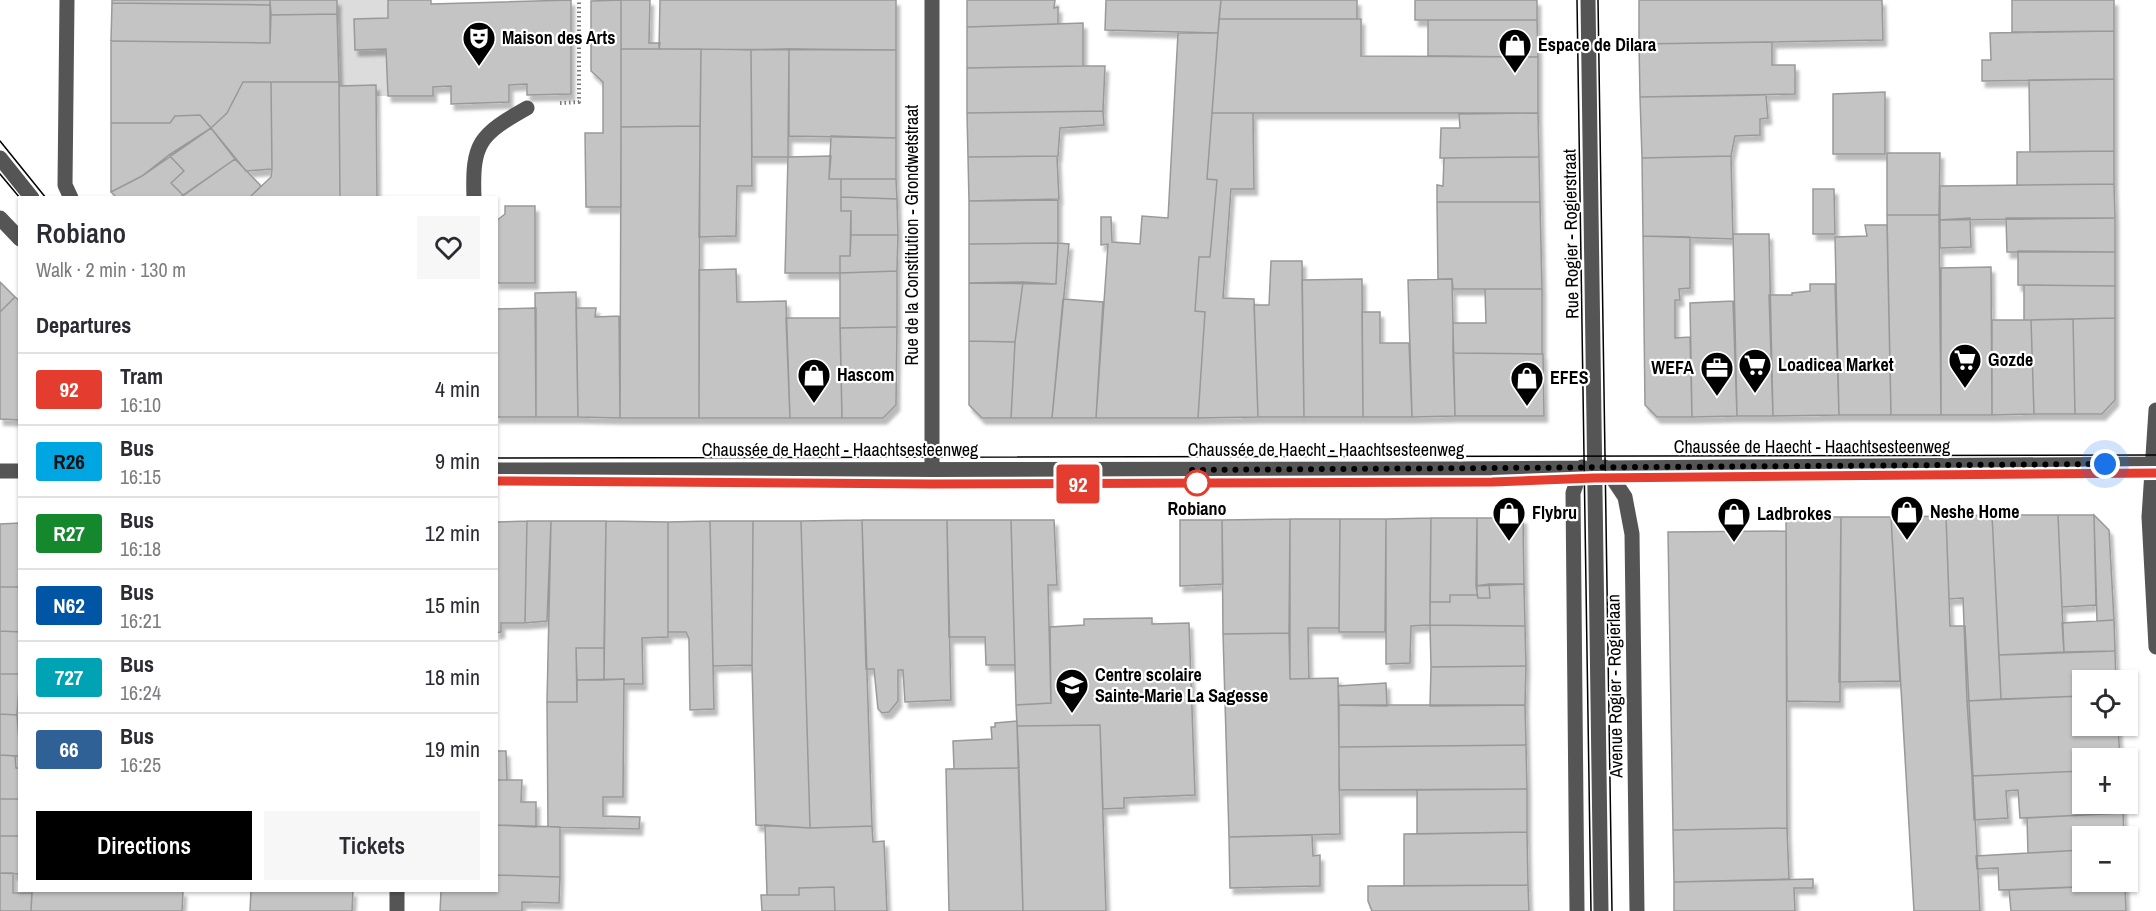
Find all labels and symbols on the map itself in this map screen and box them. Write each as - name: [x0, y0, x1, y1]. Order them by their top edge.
- theatre icon: Maison des Arts: [461, 20, 497, 67]
- place label: Maison des Arts: [502, 25, 615, 50]
- shop icon: Espace de Dilara: [1497, 27, 1533, 74]
- place label: Espace de Dilara: [1538, 32, 1657, 57]
- street label: Rue de la Constitution - Grondwetstraat: [899, 105, 924, 365]
- street label: Rue Rogier - Rogierstraat: [1557, 149, 1584, 319]
- supermarket icon: Gozde: [1947, 342, 1983, 389]
- supermarket icon: Loadicea Market: [1737, 347, 1773, 394]
- place label: Gozde: [1988, 347, 2033, 372]
- office icon: WEFA: [1699, 350, 1735, 397]
- place label: Loadicea Market: [1778, 352, 1894, 377]
- place label: WEFA: [1651, 355, 1694, 380]
- shop icon: Hascom: [796, 357, 832, 404]
- shop icon: EFES: [1509, 360, 1545, 407]
- place label: Hascom: [837, 362, 894, 387]
- place label: EFES: [1550, 365, 1589, 390]
- street label: Chaussée de Haecht - Haachtsesteenweg: [1674, 434, 1951, 459]
- street label: Chaussée de Haecht - Haachtsesteenweg: [702, 437, 979, 462]
- street label: Chaussée de Haecht - Haachtsesteenweg: [1188, 437, 1465, 462]
- your location: [2090, 449, 2120, 479]
- line badge: 92: [1051, 464, 1105, 504]
- marker: Robiano: [1184, 470, 1210, 496]
- shop icon: Neshe Home: [1889, 494, 1925, 541]
- shop icon: Flybru: [1491, 495, 1527, 542]
- place label: Robiano: [1167, 496, 1227, 521]
- shop icon: Ladbrokes: [1716, 496, 1752, 543]
- place label: Neshe Home: [1930, 499, 2019, 524]
- place label: Flybru: [1532, 500, 1577, 525]
- place label: Ladbrokes: [1757, 501, 1832, 526]
- street label: Avenue Rogier - Rogierlaan: [1600, 594, 1629, 779]
- place label: Centre scolaire Sainte-Marie La Sagesse: [1095, 662, 1268, 708]
- school or university icon: Centre scolaire Sainte-Marie La Sagesse: [1054, 667, 1090, 714]

